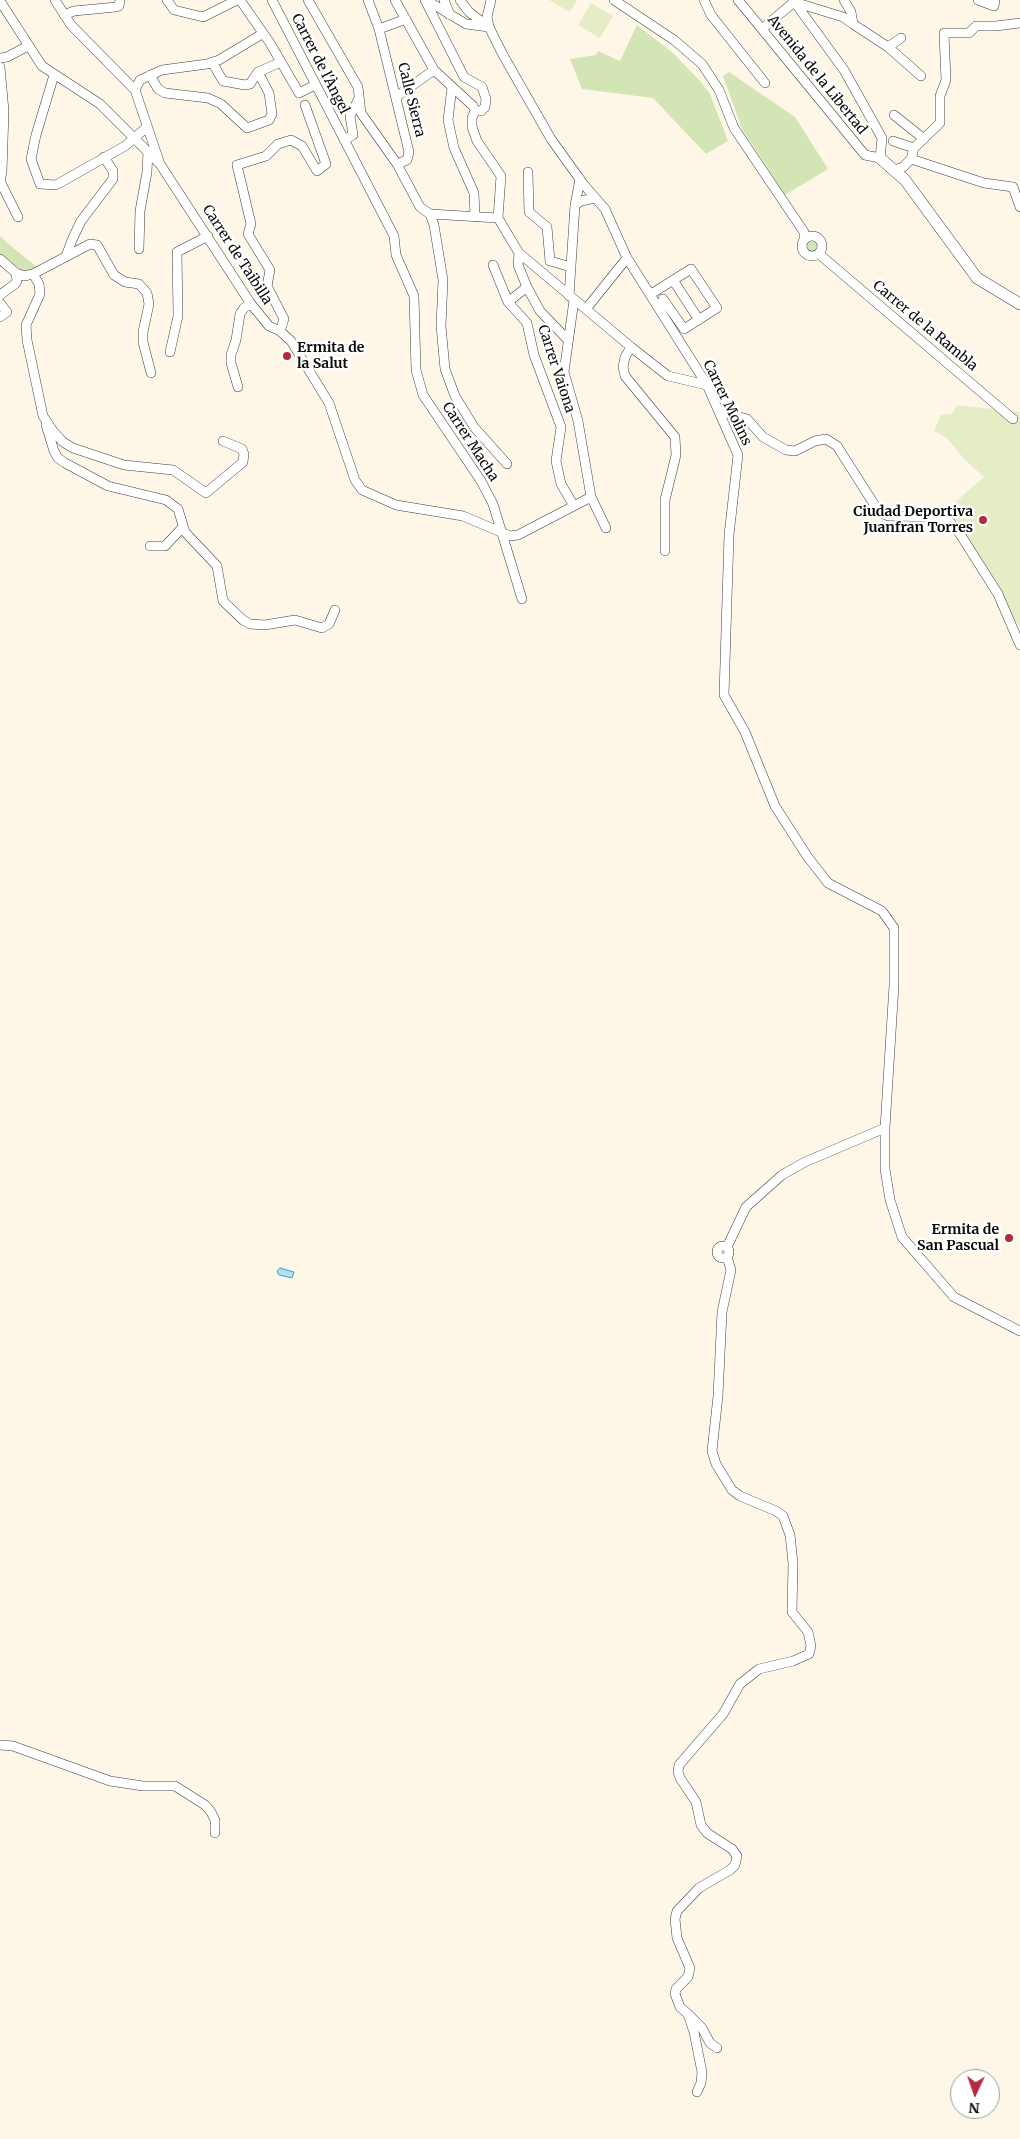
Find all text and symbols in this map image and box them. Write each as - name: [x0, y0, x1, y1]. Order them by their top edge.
- street label: Carrer de l'Àngel: [287, 11, 353, 117]
- street label: Avenida de la Libertad: [764, 12, 870, 138]
- street label: Calle Sierra: [394, 61, 428, 139]
- street label: Carrer de Taibilla: [198, 202, 276, 308]
- street label: Carrer de la Rambla: [869, 277, 981, 375]
- street label: Carrer Vaiona: [534, 323, 578, 415]
- place label: Ermita de la Salut: [297, 340, 364, 372]
- marker: Ermita de la Salut: [281, 350, 293, 362]
- street label: Carrer Molins: [699, 358, 755, 448]
- street label: Carrer Macha: [438, 399, 502, 485]
- place label: Ciudad Deportiva Juanfran Torres: [853, 504, 973, 536]
- marker: Ciudad Deportiva Juanfran Torres: [977, 514, 989, 526]
- place label: Ermita de San Pascual: [917, 1222, 999, 1254]
- marker: Ermita de San Pascual: [1003, 1232, 1015, 1244]
- north arrow: [950, 2069, 1000, 2119]
- text: N: [968, 2099, 980, 2117]

